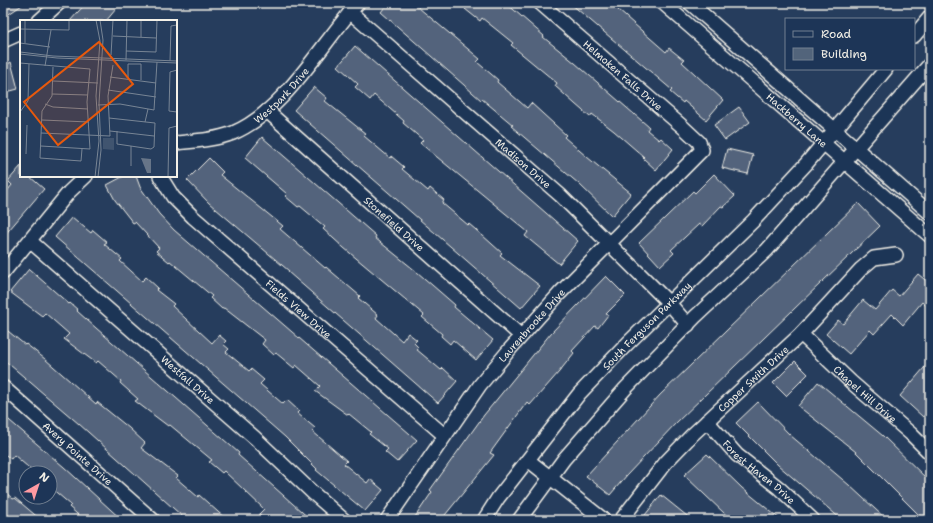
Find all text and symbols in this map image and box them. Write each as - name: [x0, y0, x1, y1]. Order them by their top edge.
- legend: [785, 18, 915, 70]
- inset map: [20, 20, 177, 177]
- text: Road: [821, 26, 852, 42]
- street label: Helmoken Falls Drive: [580, 37, 665, 114]
- text: Building: [821, 46, 867, 62]
- street label: Westpark Drive: [251, 64, 312, 126]
- street label: Hackberry Lane: [764, 90, 830, 151]
- street label: Madison Drive: [493, 136, 554, 191]
- street label: Stonefield Drive: [361, 194, 427, 255]
- street label: Fields View Drive: [263, 277, 334, 342]
- street label: South Ferguson Parkway: [600, 279, 694, 373]
- street label: Laurenbrooke Drive: [496, 286, 568, 365]
- street label: Copper Swith Drive: [715, 343, 792, 415]
- street label: Westfall Drive: [158, 353, 217, 407]
- street label: Chapel Hill Drive: [831, 363, 900, 426]
- street label: Avery Pointe Drive: [40, 419, 115, 488]
- street label: Forest Haven Drive: [720, 437, 798, 507]
- north arrow: [18, 465, 58, 505]
- text: N: [36, 469, 52, 486]

